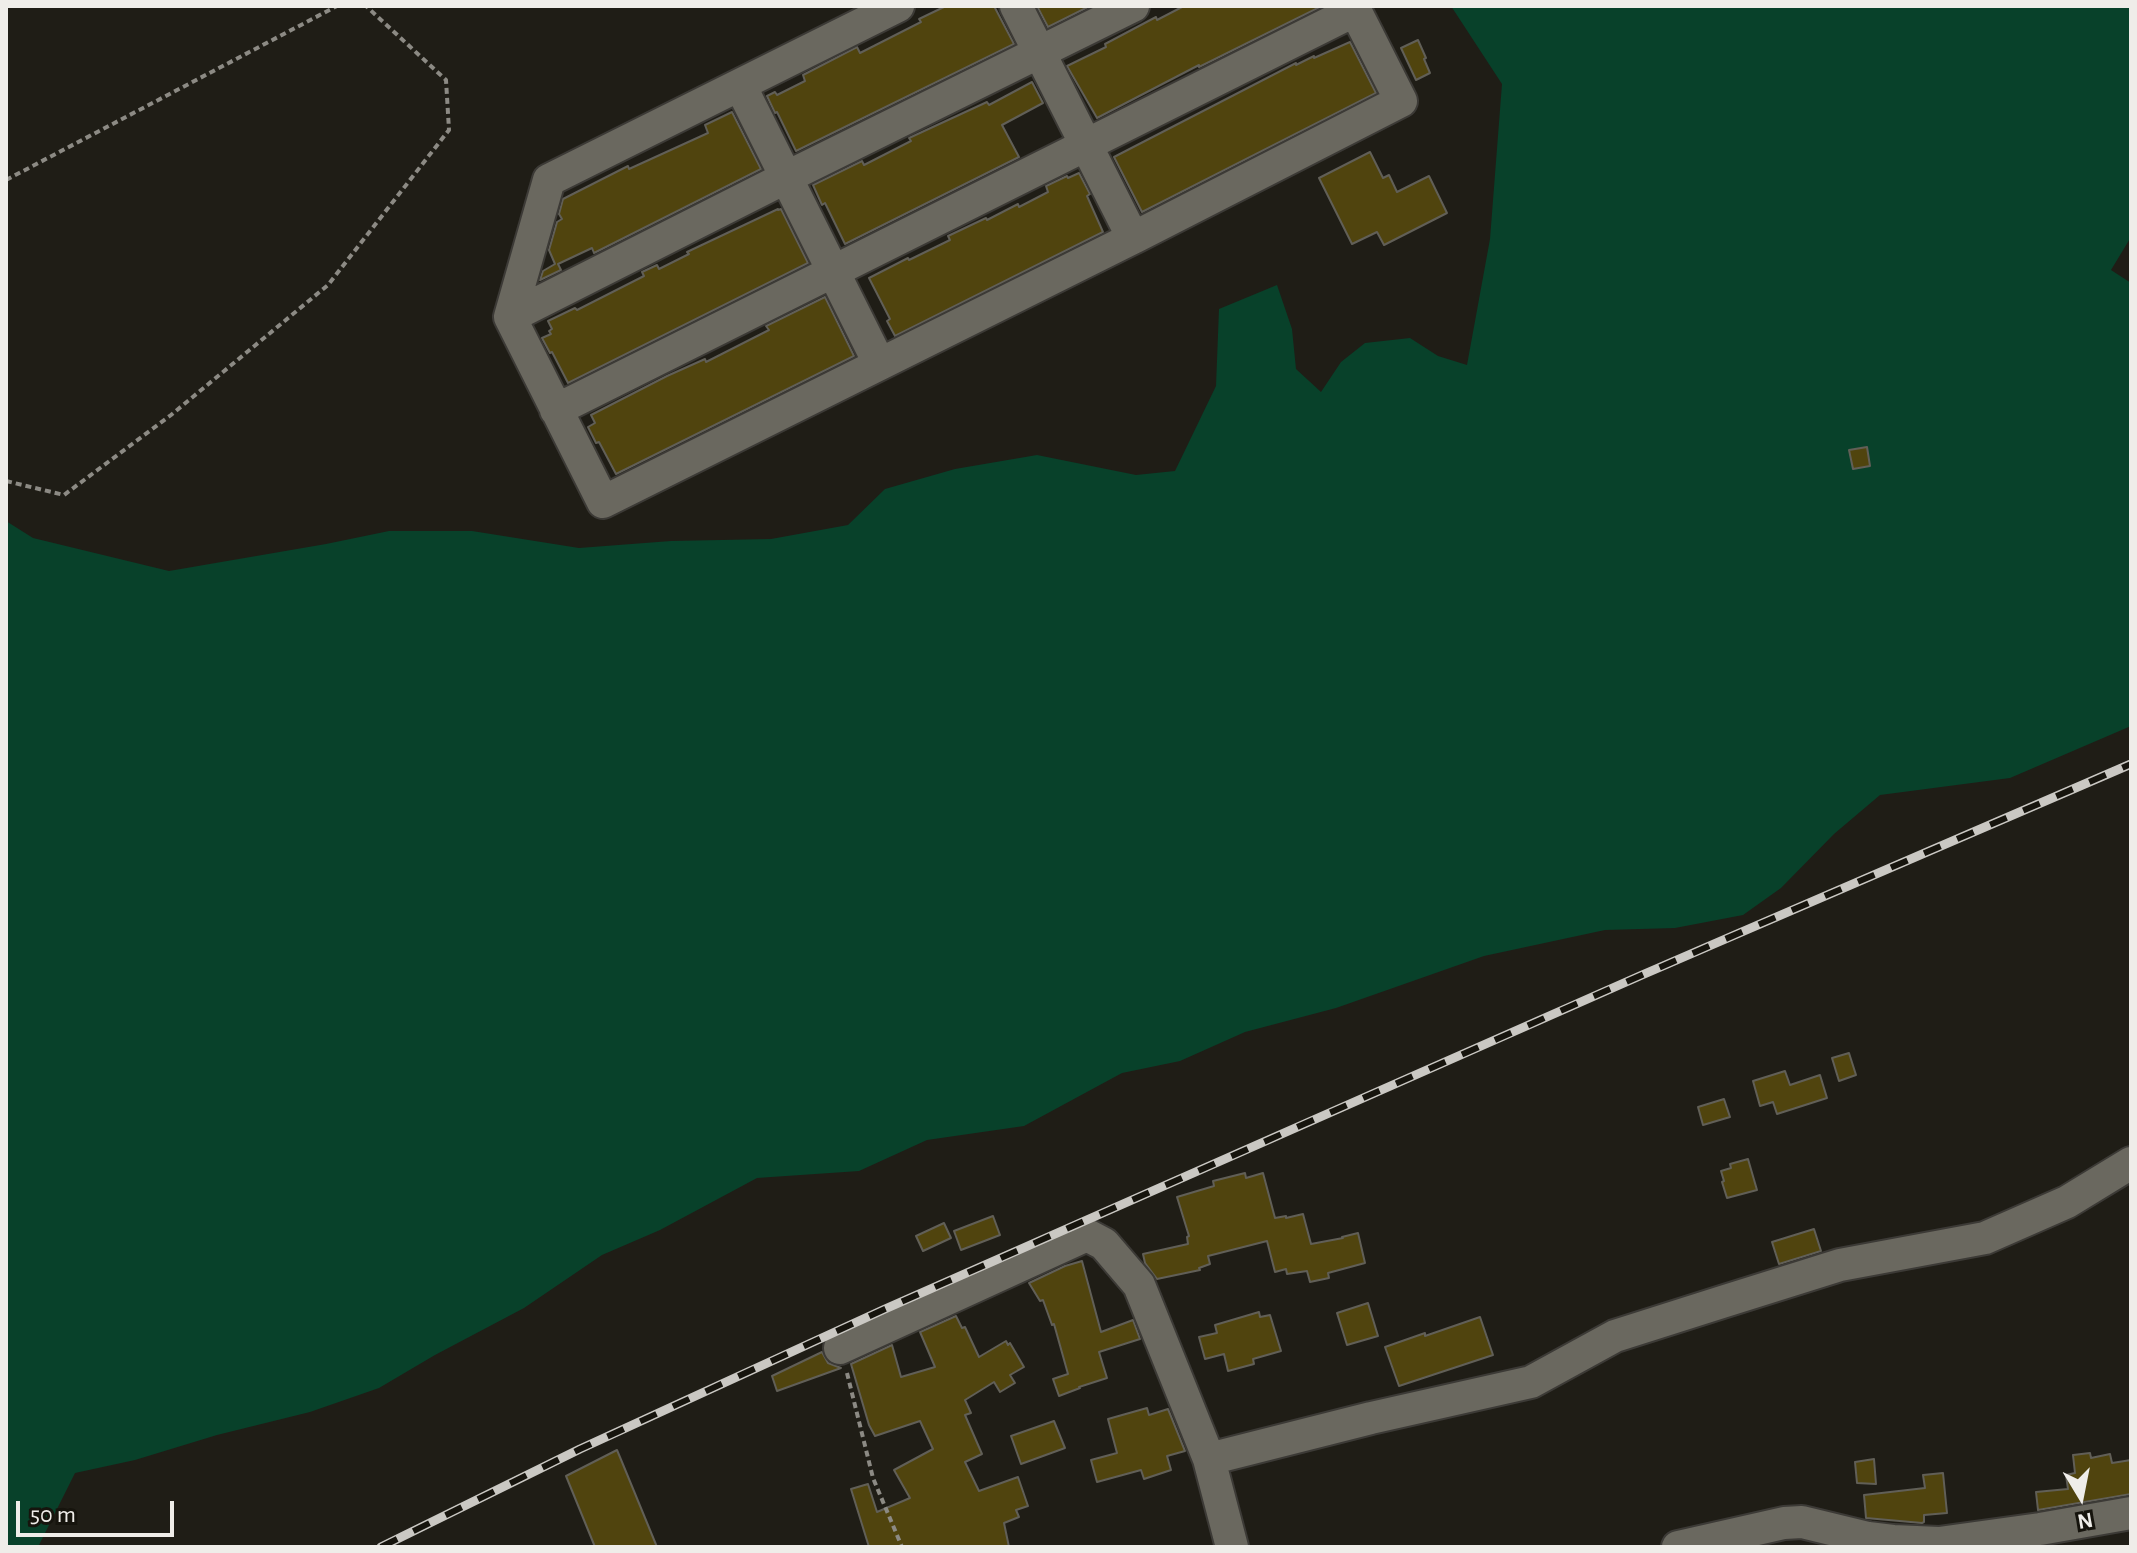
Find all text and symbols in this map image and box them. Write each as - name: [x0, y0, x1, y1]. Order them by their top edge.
- north arrow: [2041, 1457, 2121, 1537]
- scale bar: [20, 1485, 178, 1535]
- text: 50 m: [30, 1503, 76, 1527]
- text: N: [2076, 1508, 2095, 1533]

